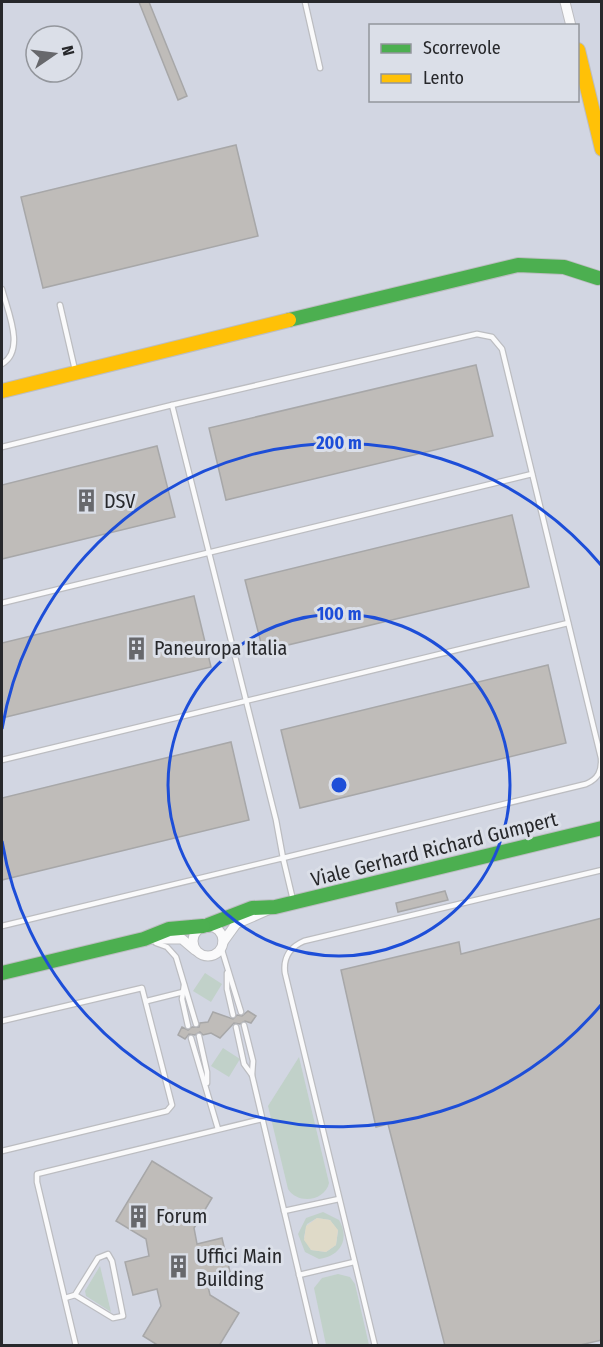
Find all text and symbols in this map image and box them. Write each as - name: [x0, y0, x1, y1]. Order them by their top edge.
- north arrow: [24, 24, 84, 84]
- legend: [369, 24, 579, 102]
- text: Scorrevole: [423, 37, 501, 59]
- text: N: [58, 44, 78, 57]
- text: Lento: [423, 67, 464, 89]
- text: 200 m: [315, 432, 362, 454]
- building icon: DSV: [73, 488, 99, 514]
- place label: DSV: [104, 489, 136, 513]
- text: 100 m: [317, 603, 361, 625]
- building icon: Paneuropa Italia: [123, 635, 149, 661]
- place label: Paneuropa Italia: [154, 636, 287, 660]
- centre of rings: [329, 775, 349, 795]
- street label: Viale Gerhard Richard Gumpert: [308, 807, 560, 891]
- building icon: Forum: [125, 1203, 151, 1229]
- place label: Forum: [156, 1204, 207, 1228]
- place label: Uffici Main Building: [196, 1244, 282, 1291]
- building icon: Uffici Main Building: [165, 1254, 191, 1280]

